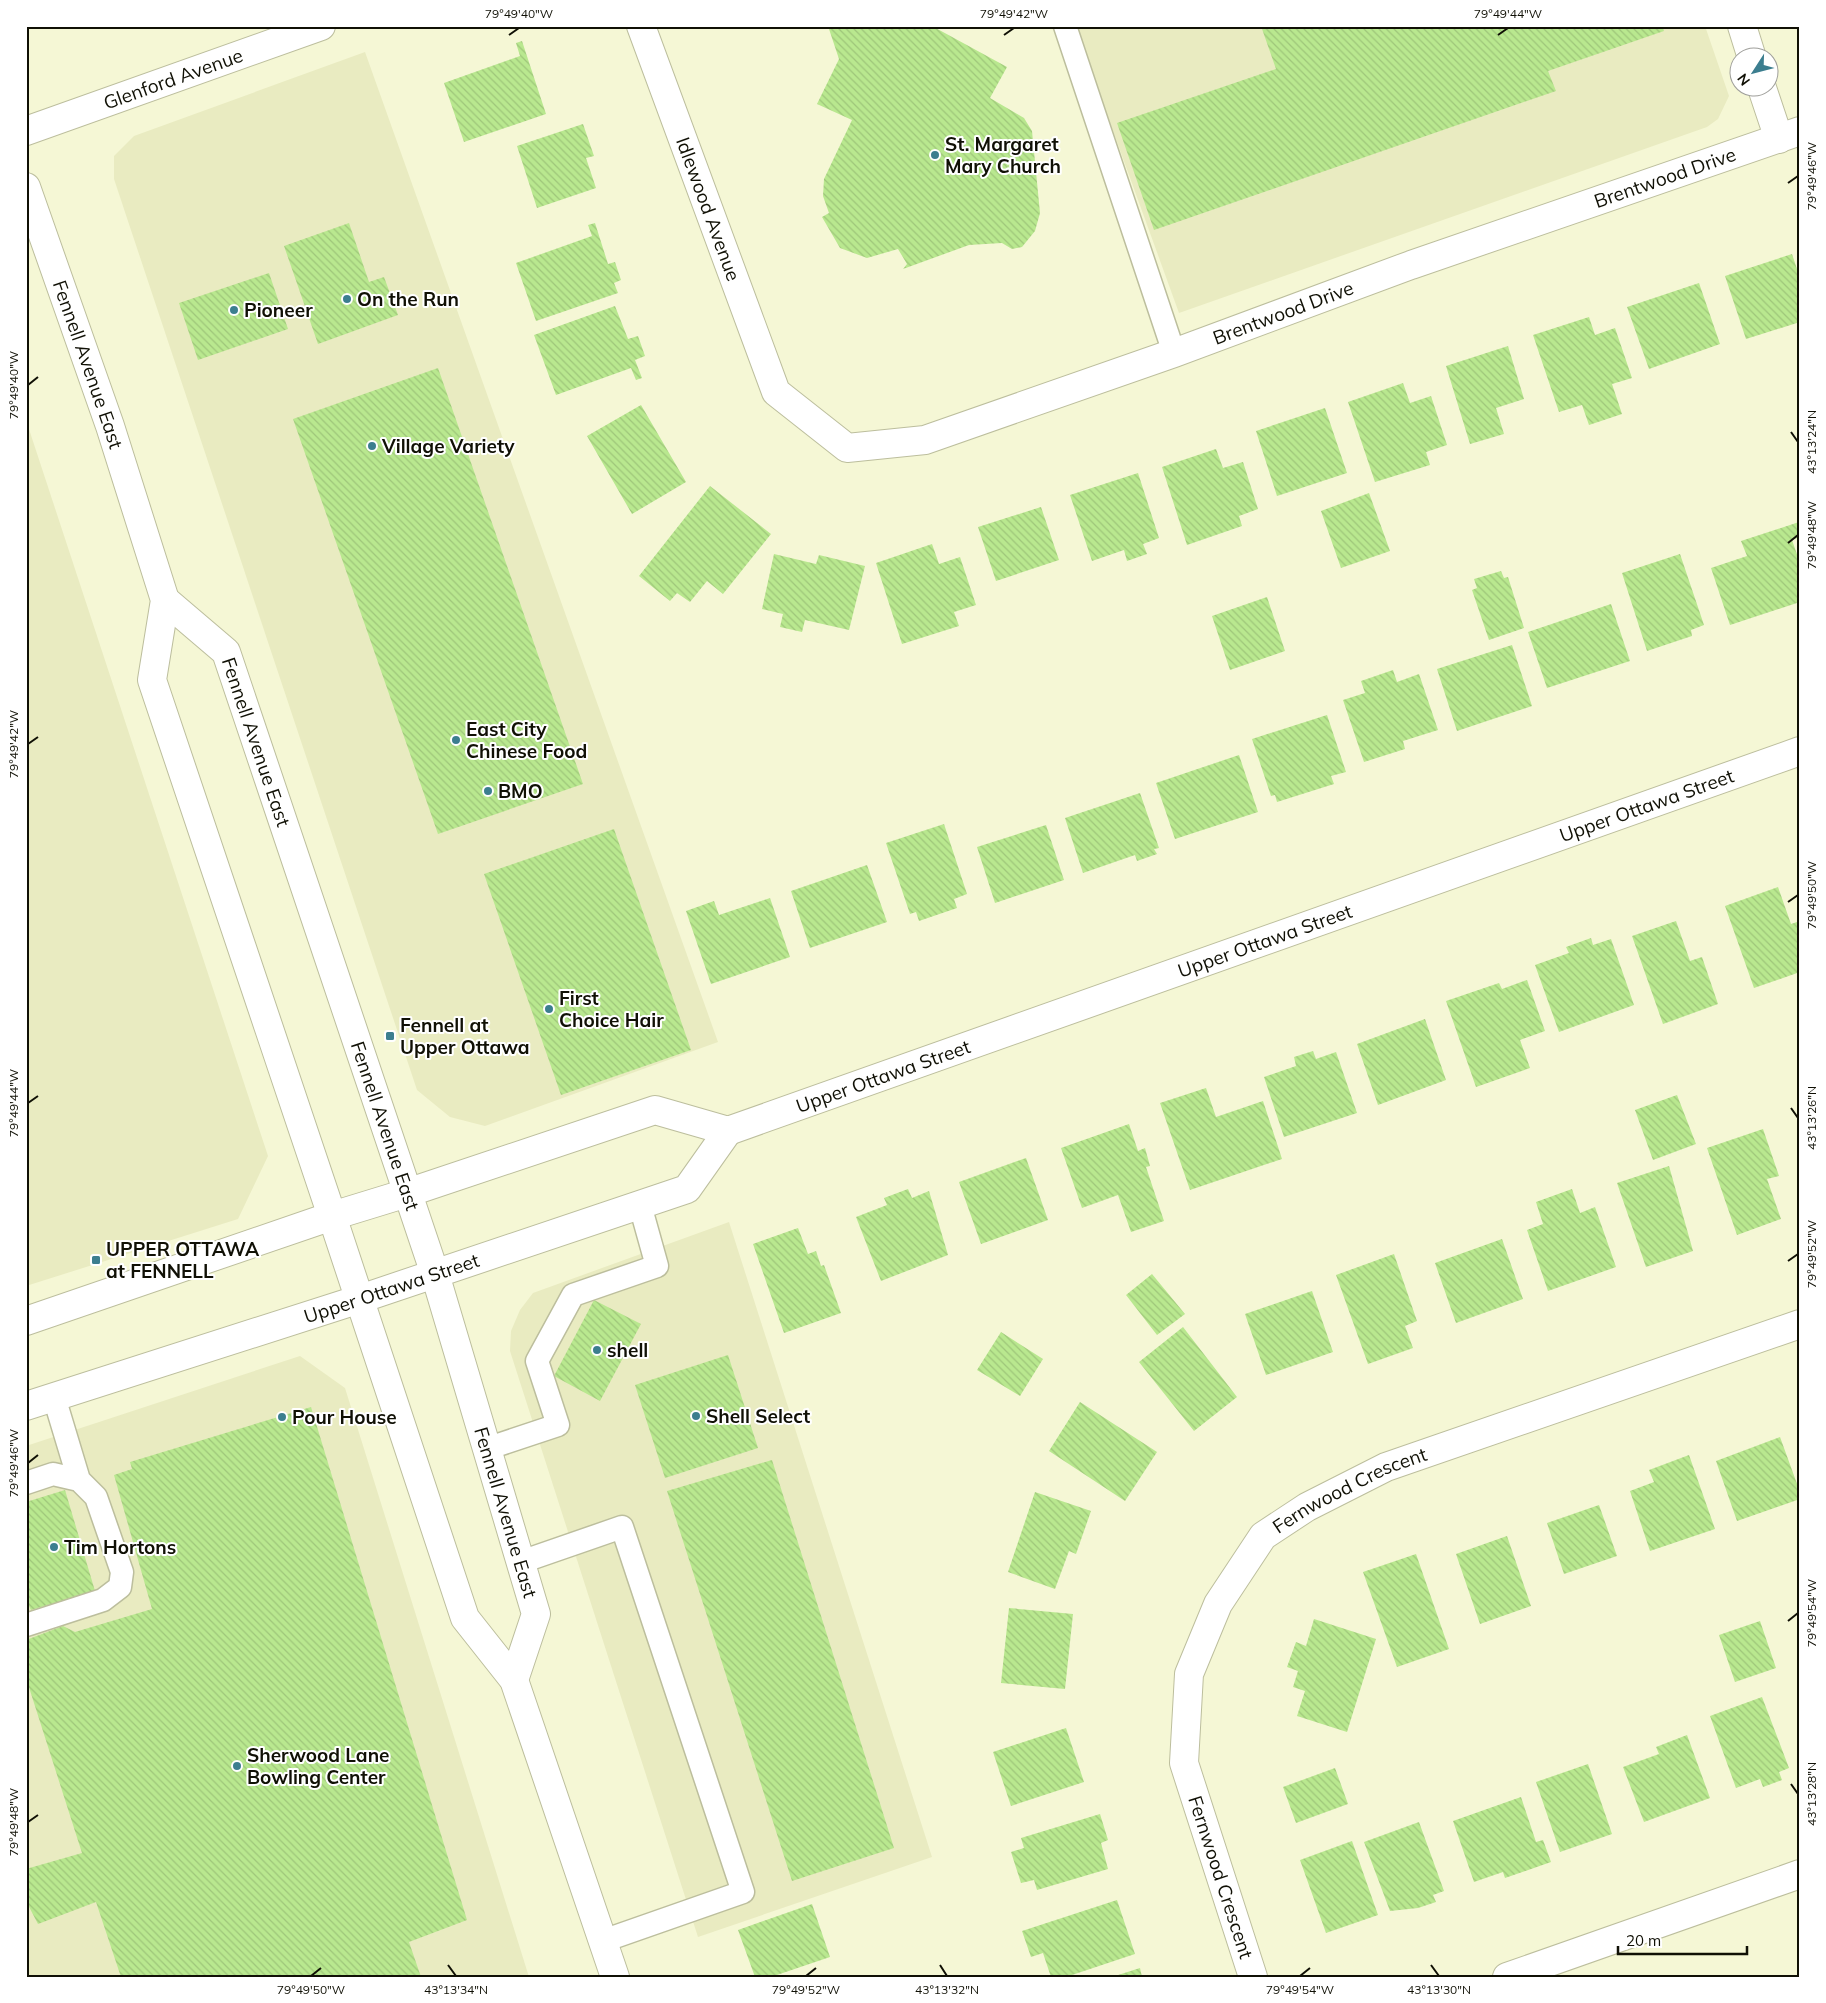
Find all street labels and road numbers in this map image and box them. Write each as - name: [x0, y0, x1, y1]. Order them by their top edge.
- street label: Glenford Avenue: [100, 43, 246, 115]
- street label: Idlewood Avenue: [671, 134, 746, 284]
- street label: Brentwood Drive: [1591, 142, 1739, 213]
- street label: Brentwood Drive: [1209, 275, 1357, 350]
- street label: Fennell Avenue East: [48, 277, 129, 452]
- street label: Fennell Avenue East: [217, 654, 296, 830]
- street label: Upper Ottawa Street: [1556, 763, 1737, 847]
- street label: Upper Ottawa Street: [1174, 899, 1356, 983]
- street label: Upper Ottawa Street: [793, 1034, 974, 1118]
- street label: Fennell Avenue East: [346, 1038, 425, 1214]
- street label: Upper Ottawa Street: [301, 1248, 483, 1328]
- street label: Fennell Avenue East: [469, 1424, 543, 1601]
- street label: Fernwood Crescent: [1268, 1442, 1430, 1538]
- street label: Fernwood Crescent: [1183, 1793, 1259, 1962]

